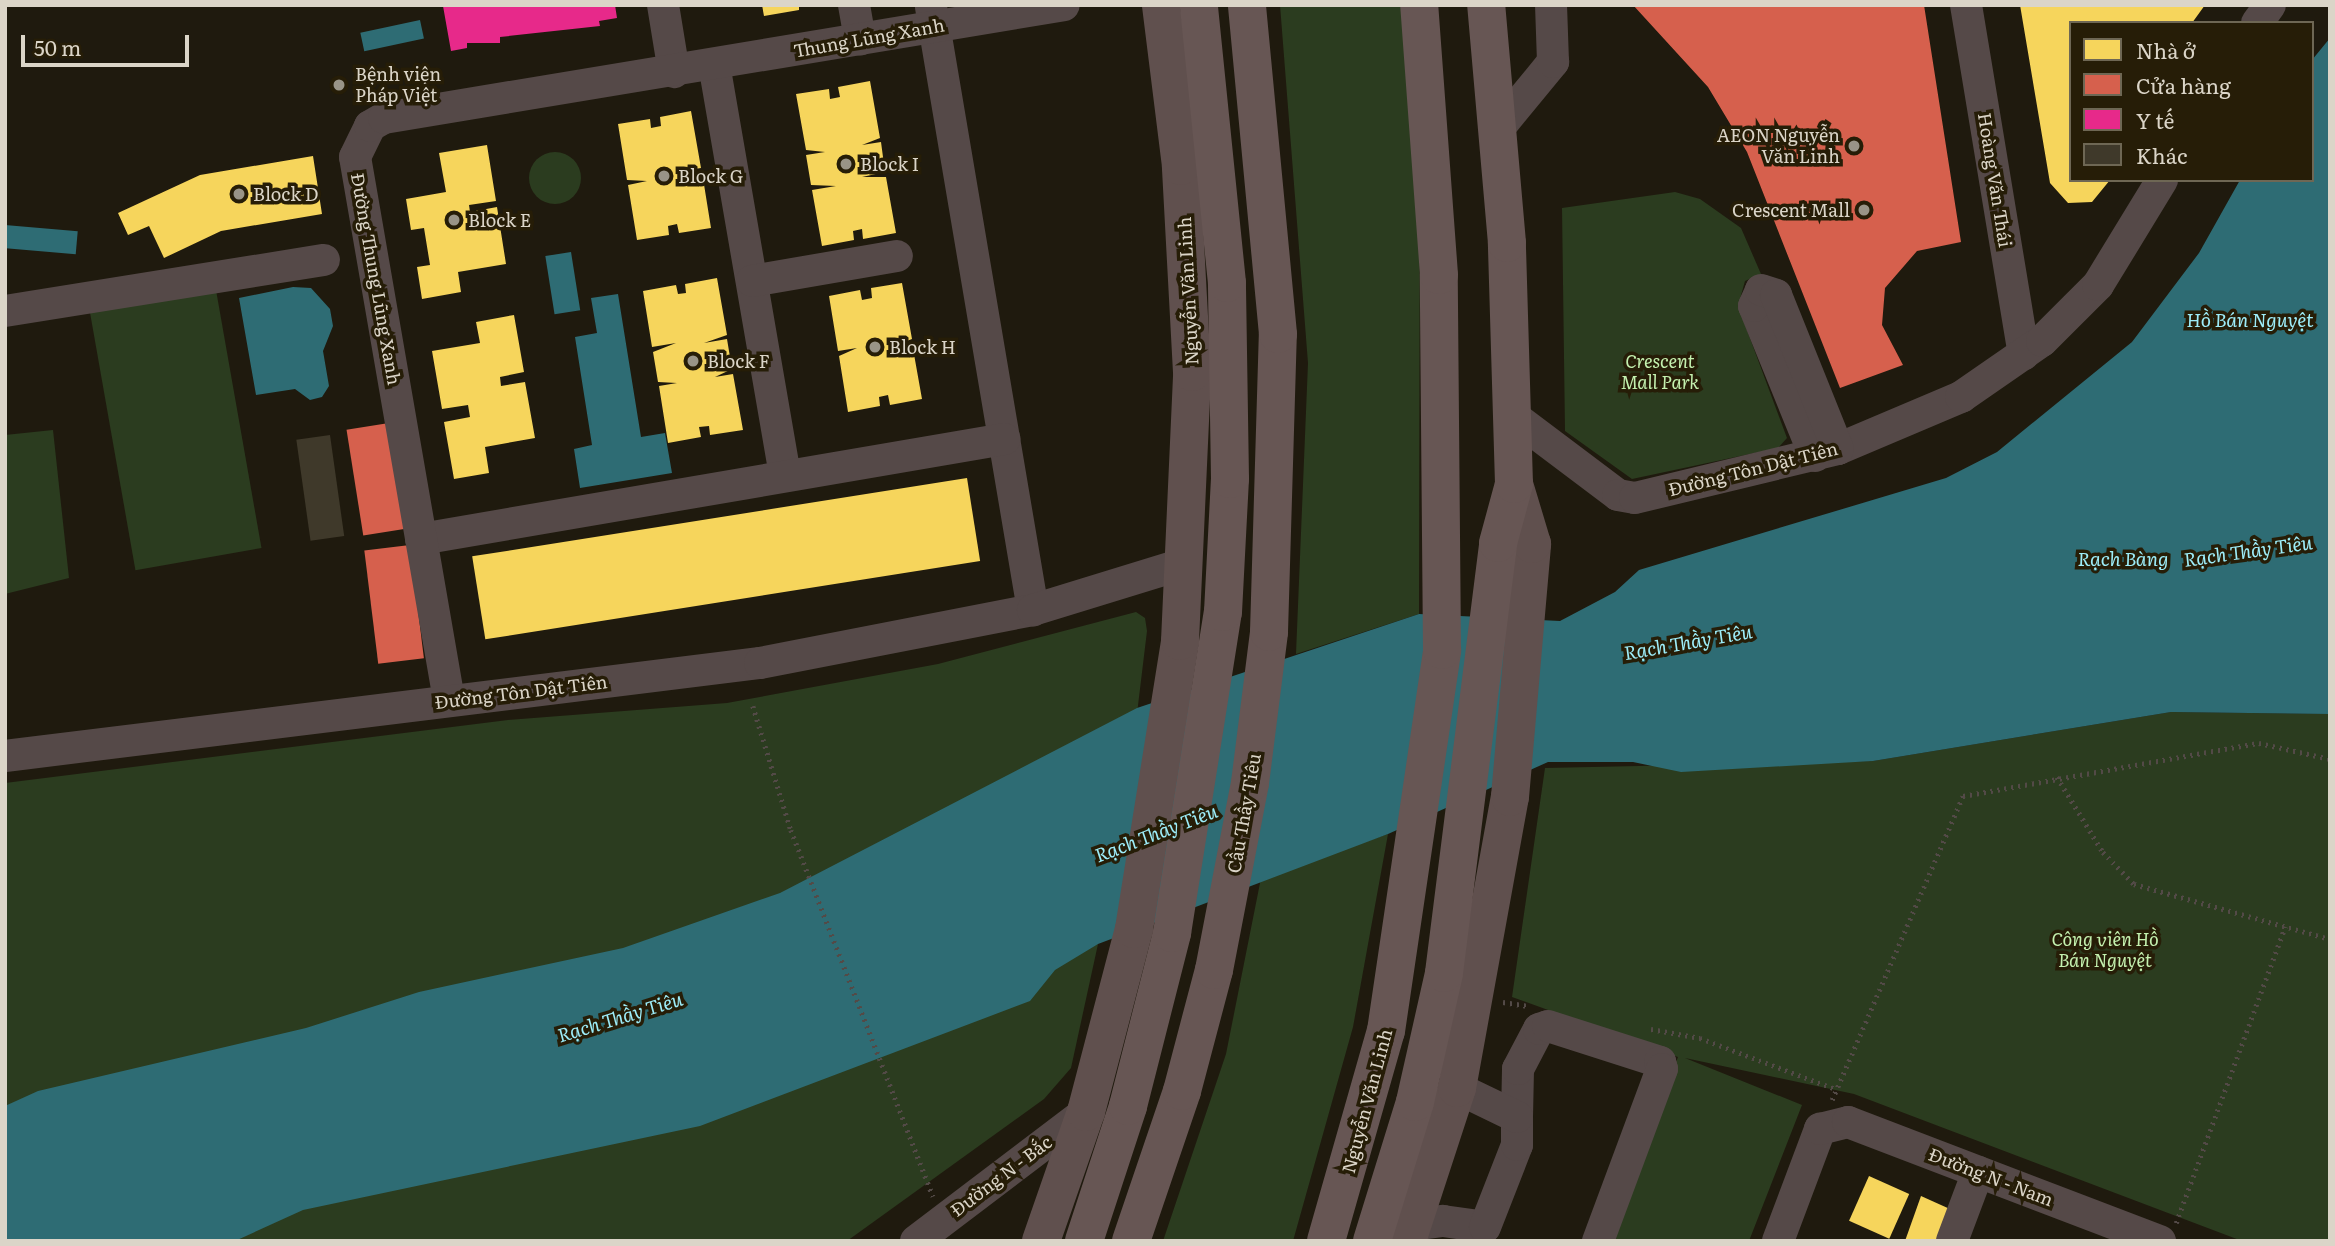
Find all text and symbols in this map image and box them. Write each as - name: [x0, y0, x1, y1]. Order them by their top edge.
- street label: Thung Lũng Xanh: [792, 14, 946, 62]
- scale bar: [24, 21, 192, 65]
- legend: [2069, 21, 2314, 182]
- text: 50 m: [34, 31, 81, 62]
- text: Nhà ở: [2136, 34, 2196, 65]
- place label: Bệnh viện Pháp Việt: [355, 64, 441, 106]
- text: Cửa hàng: [2136, 69, 2231, 100]
- marker: Bệnh viện Pháp Việt: [329, 75, 349, 95]
- text: Y tế: [2136, 104, 2175, 135]
- street label: Hoàng Văn Thái: [1974, 111, 2016, 249]
- place label: AEON Nguyễn Văn Linh: [1717, 125, 1840, 168]
- marker: AEON Nguyễn Văn Linh: [1846, 138, 1862, 154]
- text: Khác: [2136, 139, 2187, 170]
- place label: Block I: [860, 153, 919, 175]
- marker: Block I: [838, 156, 854, 172]
- place label: Block G: [678, 165, 743, 187]
- marker: Block G: [656, 168, 672, 184]
- street label: Đường Thung Lũng Xanh: [347, 171, 405, 387]
- place label: Block D: [253, 183, 318, 205]
- marker: Block D: [231, 186, 247, 202]
- place label: Crescent Mall: [1732, 199, 1850, 221]
- marker: Crescent Mall: [1856, 202, 1872, 218]
- place label: Block E: [468, 209, 531, 231]
- marker: Block E: [446, 212, 462, 228]
- street label: Nguyễn Văn Linh: [1173, 216, 1203, 366]
- water label: Hồ Bán Nguyệt: [2186, 309, 2314, 331]
- place label: Block H: [889, 336, 956, 358]
- marker: Block H: [867, 339, 883, 355]
- place label: Block F: [707, 350, 770, 372]
- park label: Crescent Mall Park: [1621, 351, 1699, 394]
- marker: Block F: [685, 353, 701, 369]
- street label: Đường Tôn Dật Tiên: [1666, 437, 1840, 501]
- water label: Rạch Thầy Tiêu: [2182, 531, 2314, 571]
- water label: Rạch Bàng: [2077, 548, 2169, 570]
- water label: Rạch Thầy Tiêu: [1622, 620, 1754, 664]
- street label: Đường Tôn Dật Tiên: [433, 671, 609, 713]
- street label: Cầu Thầy Tiêu: [1223, 751, 1265, 875]
- water label: Rạch Thầy Tiêu: [1091, 799, 1221, 867]
- park label: Công viên Hồ Bán Nguyệt: [2051, 929, 2159, 972]
- water label: Rạch Thầy Tiêu: [555, 987, 685, 1047]
- street label: Nguyễn Văn Linh: [1337, 1026, 1397, 1176]
- street label: Đường N - Bắc: [946, 1131, 1056, 1221]
- street label: Đường N - Nam: [1926, 1143, 2056, 1211]

